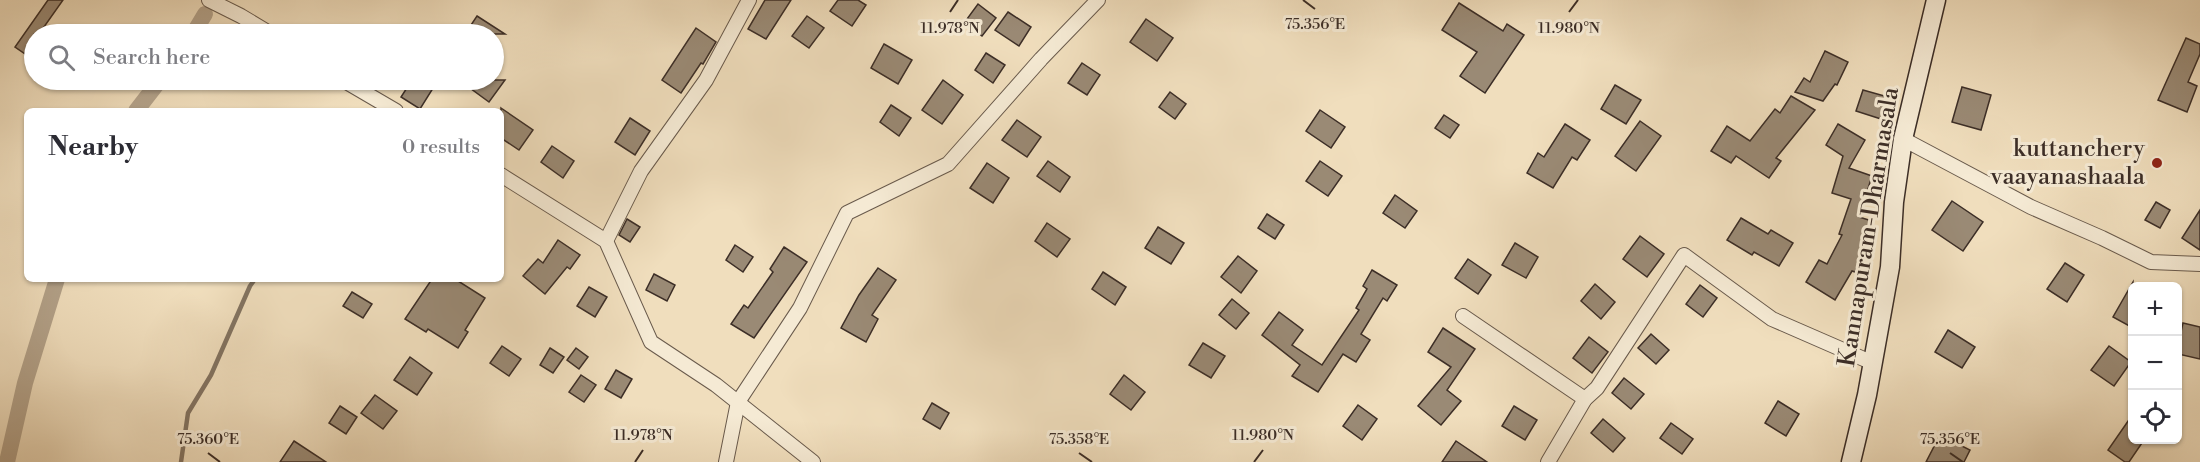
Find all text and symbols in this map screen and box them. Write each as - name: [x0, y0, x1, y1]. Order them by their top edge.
- text: 75.356°E: [1285, 15, 1345, 34]
- text: 11.978°N: [920, 19, 980, 38]
- text: 11.980°N: [1538, 19, 1600, 38]
- search box: [24, 24, 504, 90]
- icon: search: [45, 41, 78, 74]
- text: Search here: [93, 44, 210, 71]
- street label: Kannapuram-Dharmasala: [1832, 84, 1906, 369]
- text: Nearby: [48, 131, 138, 163]
- place label: kuttanchery vaayanashaala: [1990, 134, 2146, 192]
- text: 0 results: [402, 135, 480, 160]
- marker: kuttanchery vaayanashaala: [2150, 156, 2164, 170]
- map controls: [2128, 282, 2182, 444]
- button: +: [2128, 282, 2182, 336]
- button: −: [2128, 336, 2182, 390]
- button: locate: [2128, 390, 2182, 444]
- text: 11.978°N: [613, 426, 673, 445]
- text: 11.980°N: [1232, 426, 1294, 445]
- text: 75.360°E: [177, 430, 239, 449]
- text: 75.358°E: [1049, 430, 1109, 449]
- text: 75.356°E: [1920, 430, 1980, 449]

